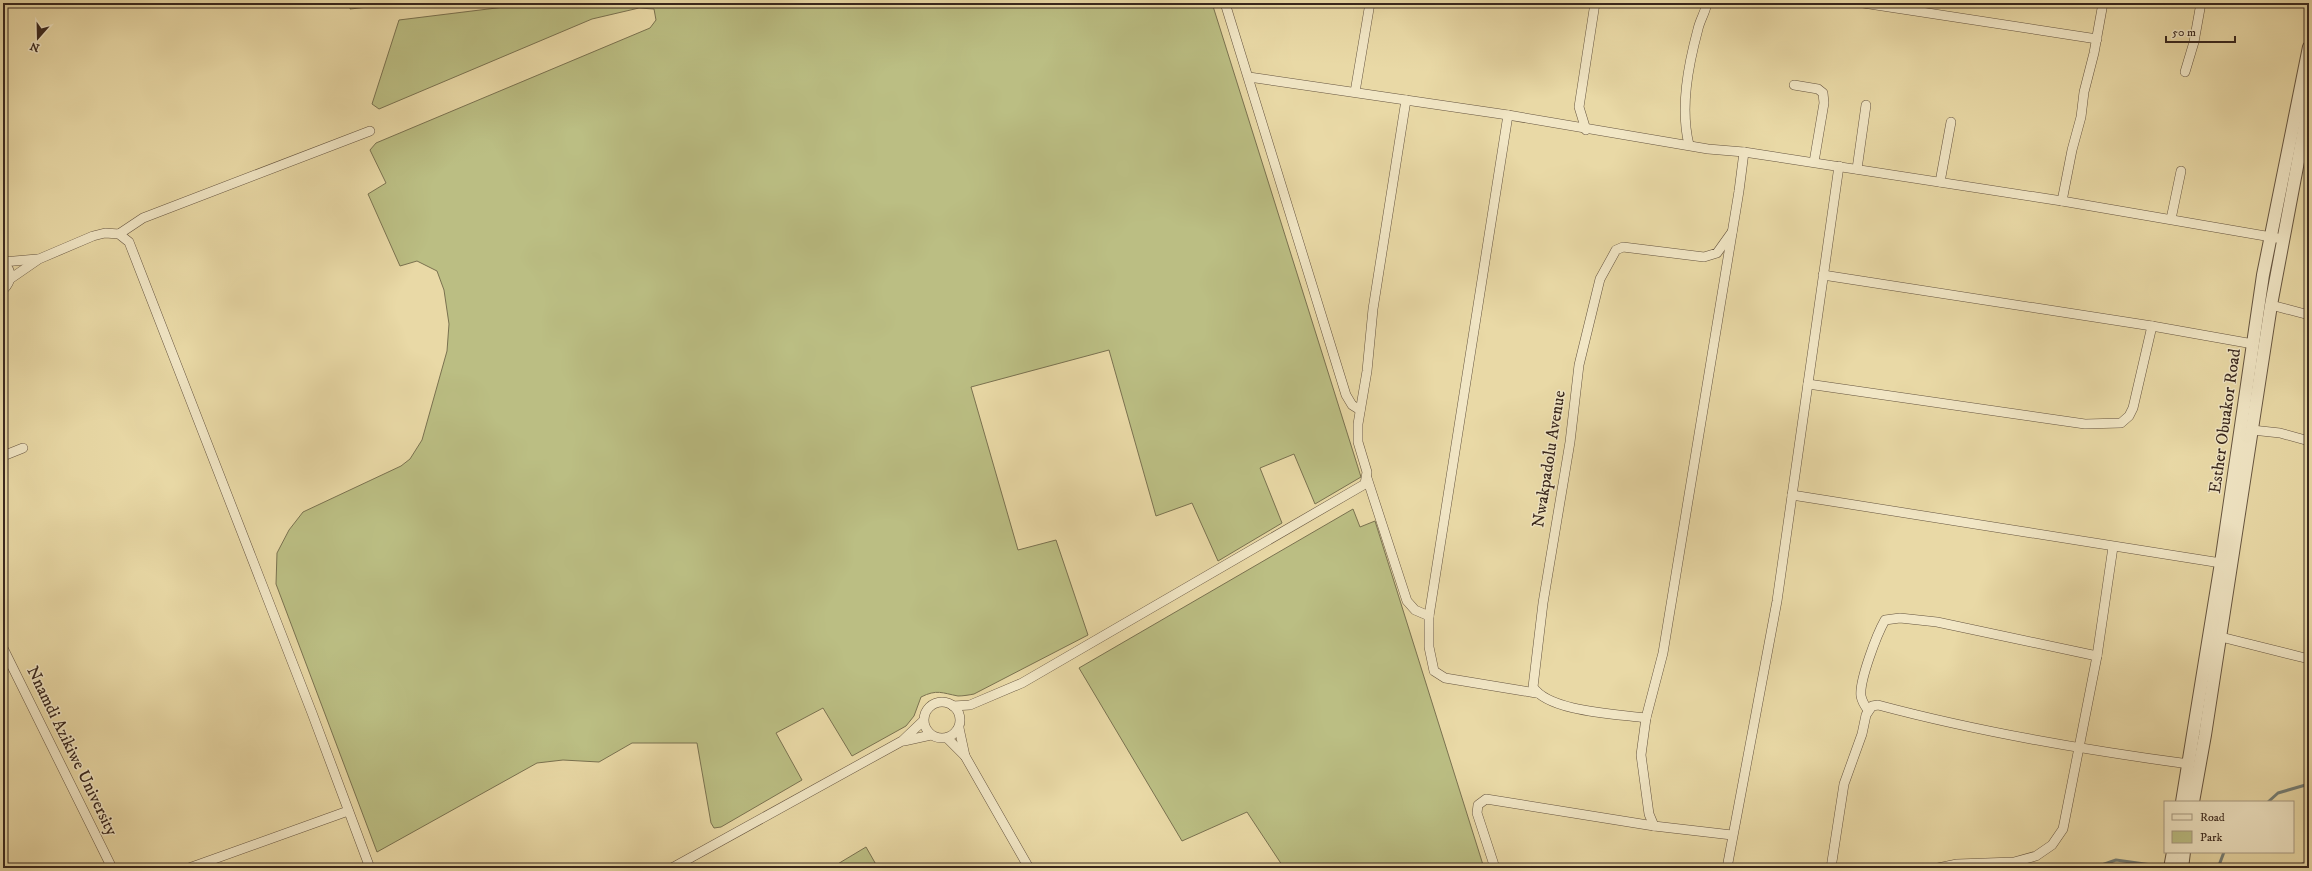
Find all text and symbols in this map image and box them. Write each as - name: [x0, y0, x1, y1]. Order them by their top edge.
- north arrow: [18, 18, 58, 58]
- scale bar: [2166, 18, 2235, 44]
- text: 50 m: [2172, 25, 2196, 40]
- text: N: [28, 38, 42, 55]
- street label: Esther Obuakor Road: [2204, 347, 2246, 495]
- street label: Nwakpadolu Avenue: [1527, 389, 1571, 529]
- street label: Nnamdi Azikiwe University: [21, 663, 123, 840]
- legend: [2164, 801, 2294, 853]
- text: Road: [2200, 810, 2225, 825]
- text: Park: [2200, 830, 2222, 845]

